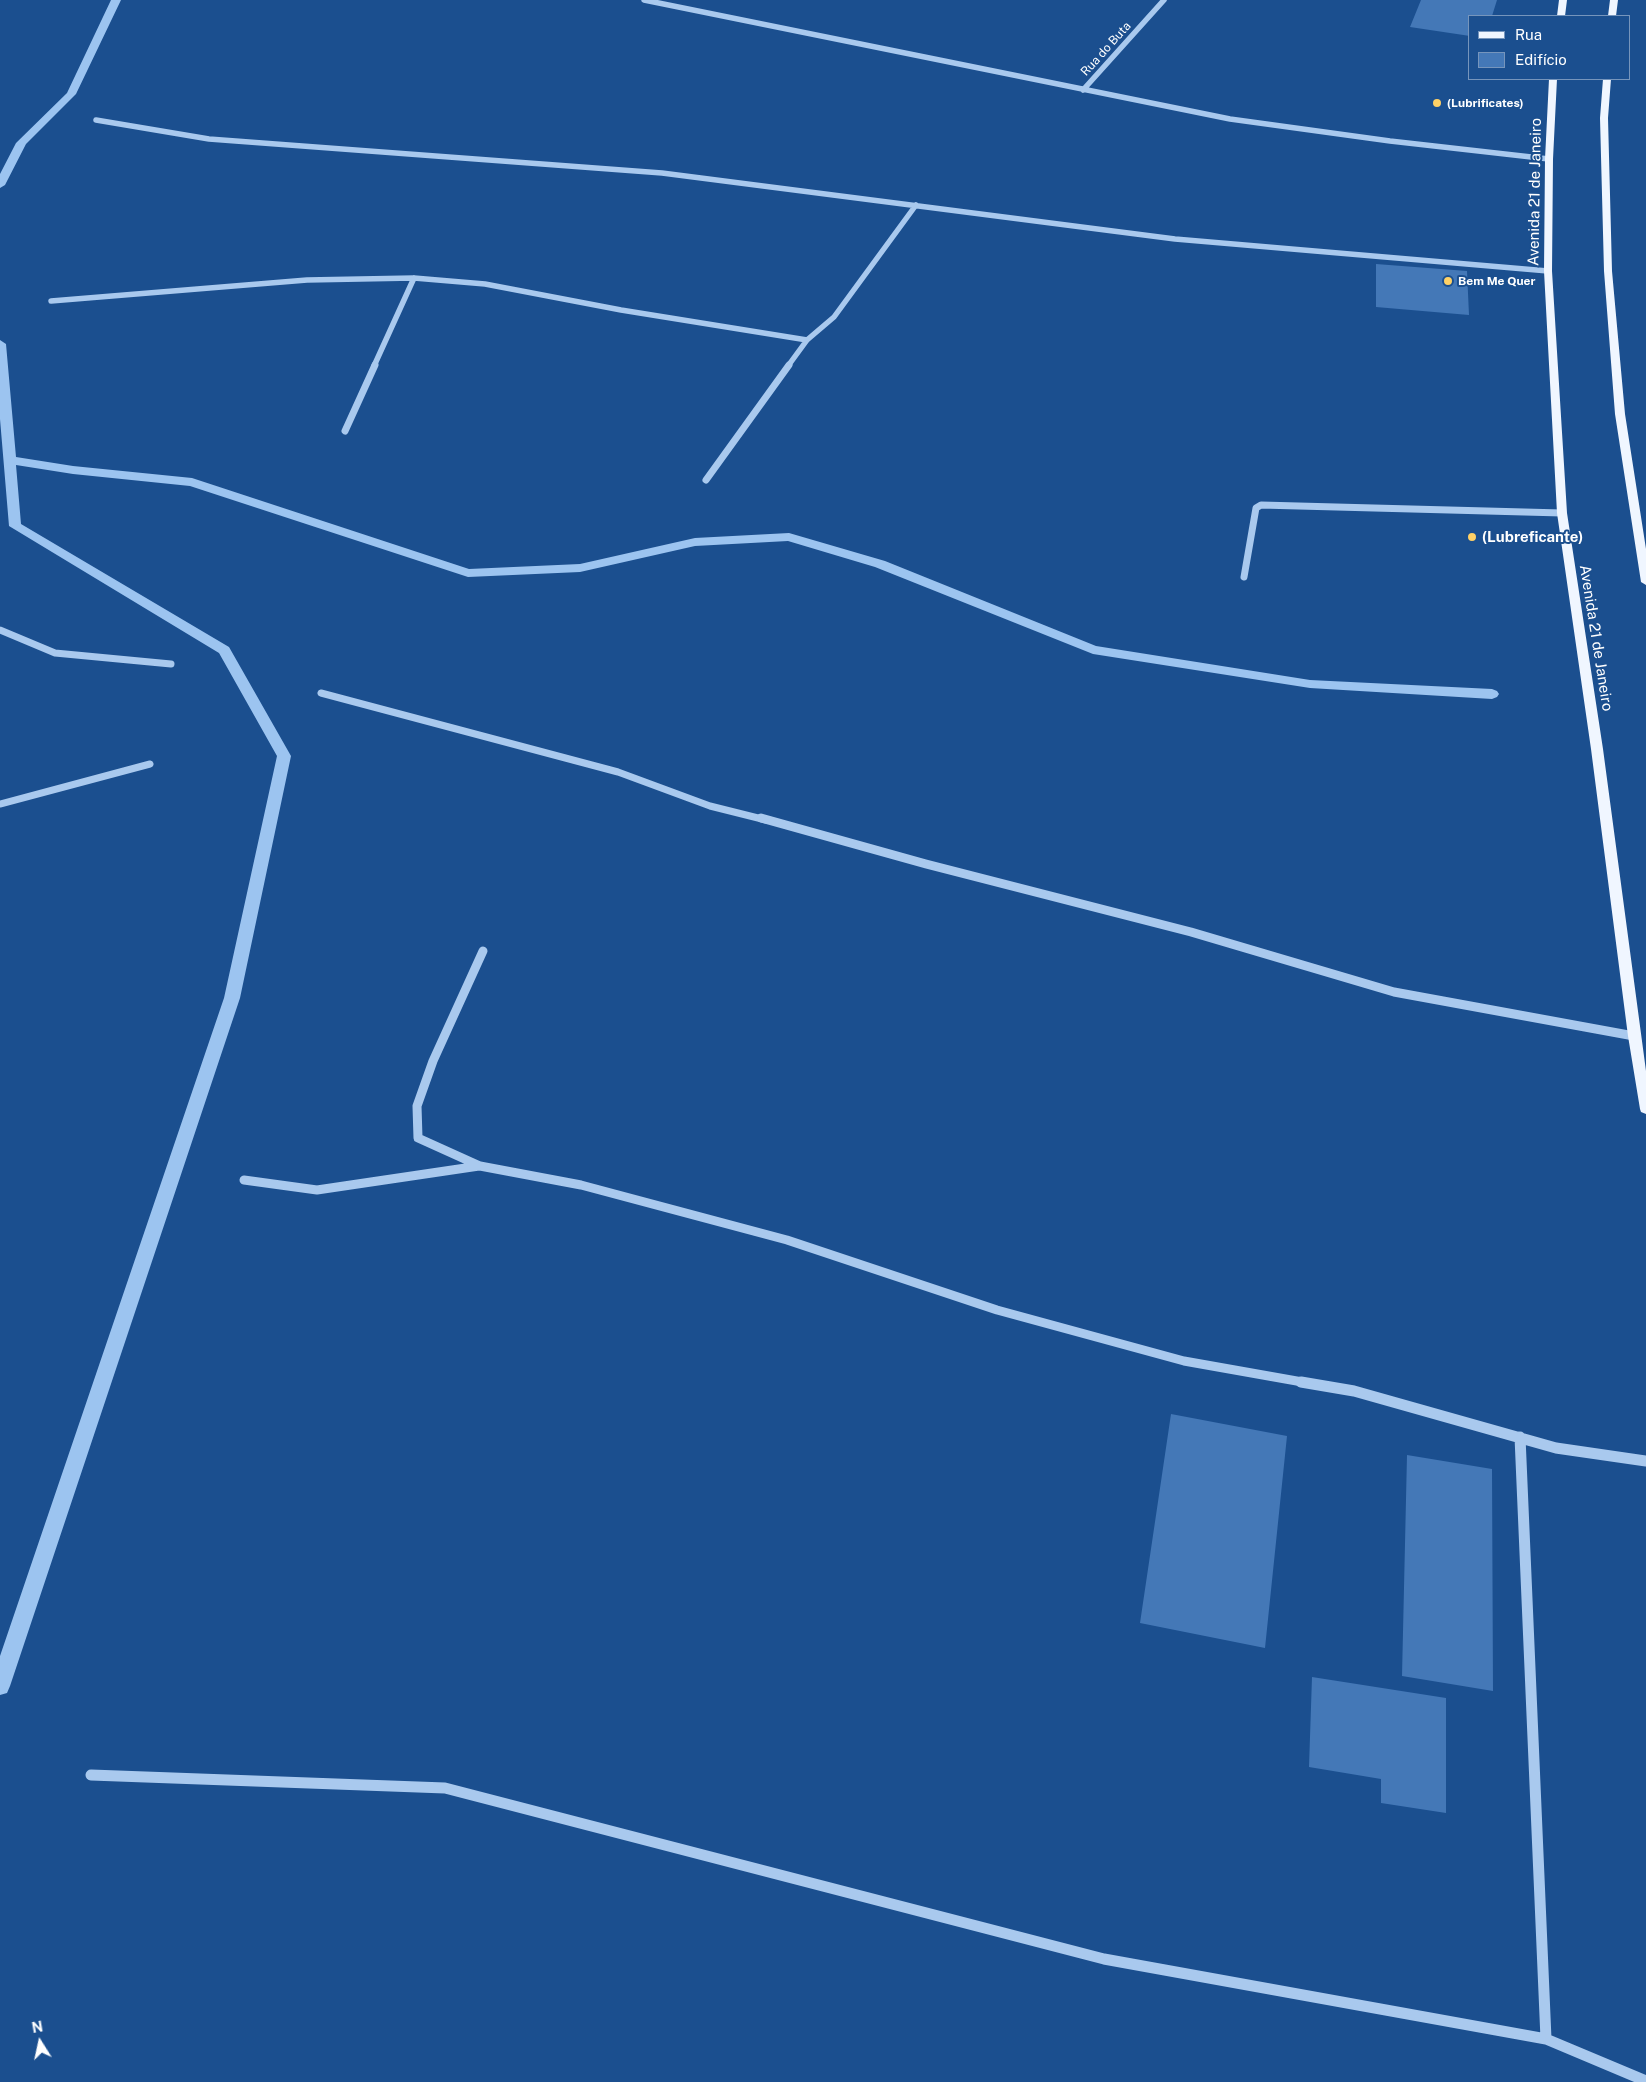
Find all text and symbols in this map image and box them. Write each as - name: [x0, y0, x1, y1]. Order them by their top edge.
- legend: [1468, 15, 1631, 80]
- street label: Rua do Buta: [1078, 19, 1134, 79]
- text: Rua: [1515, 26, 1542, 43]
- text: Edifício: [1515, 51, 1567, 68]
- place label: (Lubrificates): [1447, 96, 1524, 110]
- marker: (Lubrificates): [1431, 97, 1443, 109]
- street label: Avenida 21 de Janeiro: [1525, 118, 1545, 266]
- place label: Bem Me Quer: [1458, 274, 1535, 288]
- marker: Bem Me Quer: [1442, 275, 1454, 287]
- place label: (Lubreficante): [1482, 528, 1583, 546]
- marker: (Lubreficante): [1466, 531, 1478, 543]
- street label: Avenida 21 de Janeiro: [1576, 564, 1616, 712]
- north arrow: [15, 2017, 65, 2067]
- text: N: [31, 2018, 44, 2036]

